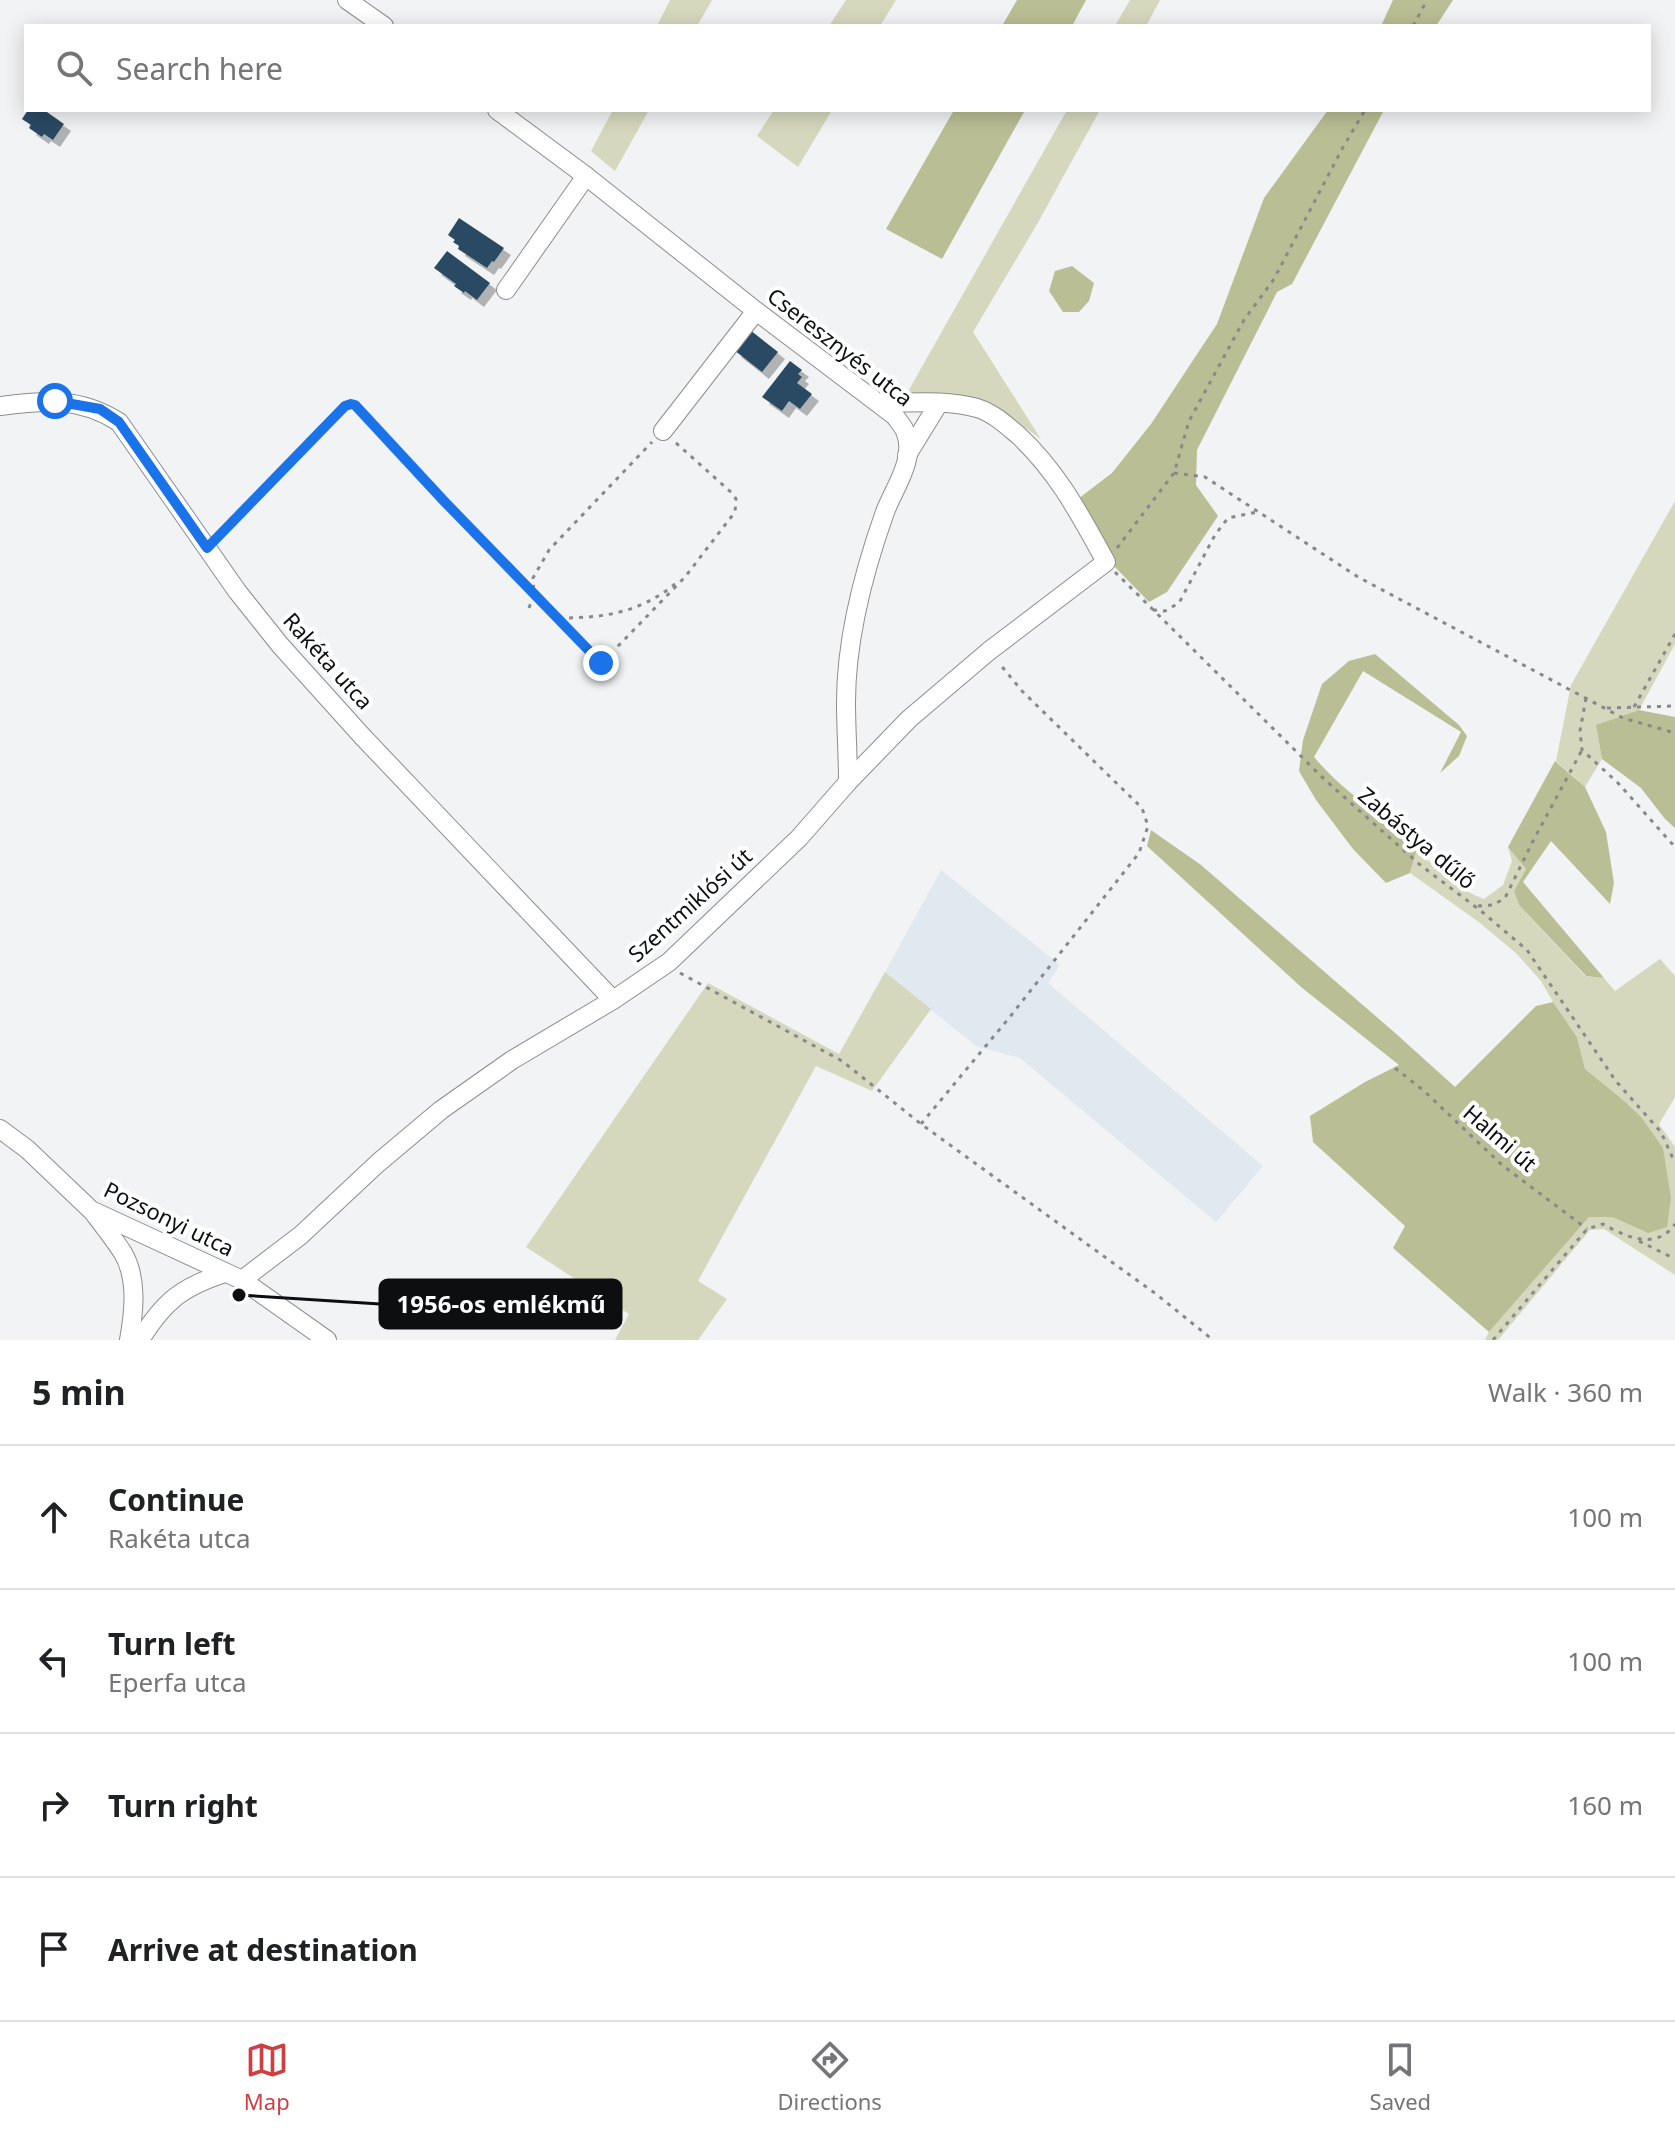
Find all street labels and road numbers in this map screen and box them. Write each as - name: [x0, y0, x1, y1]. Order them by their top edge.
- street label: Cseresznyés utca: [762, 280, 919, 412]
- street label: Rakéta utca: [277, 605, 380, 715]
- street label: Zabástya dűlő: [1353, 779, 1483, 895]
- street label: Szentmiklósi út: [621, 841, 758, 968]
- street label: Halmi út: [1458, 1097, 1544, 1177]
- street label: Pozsonyi utca: [99, 1174, 239, 1263]

